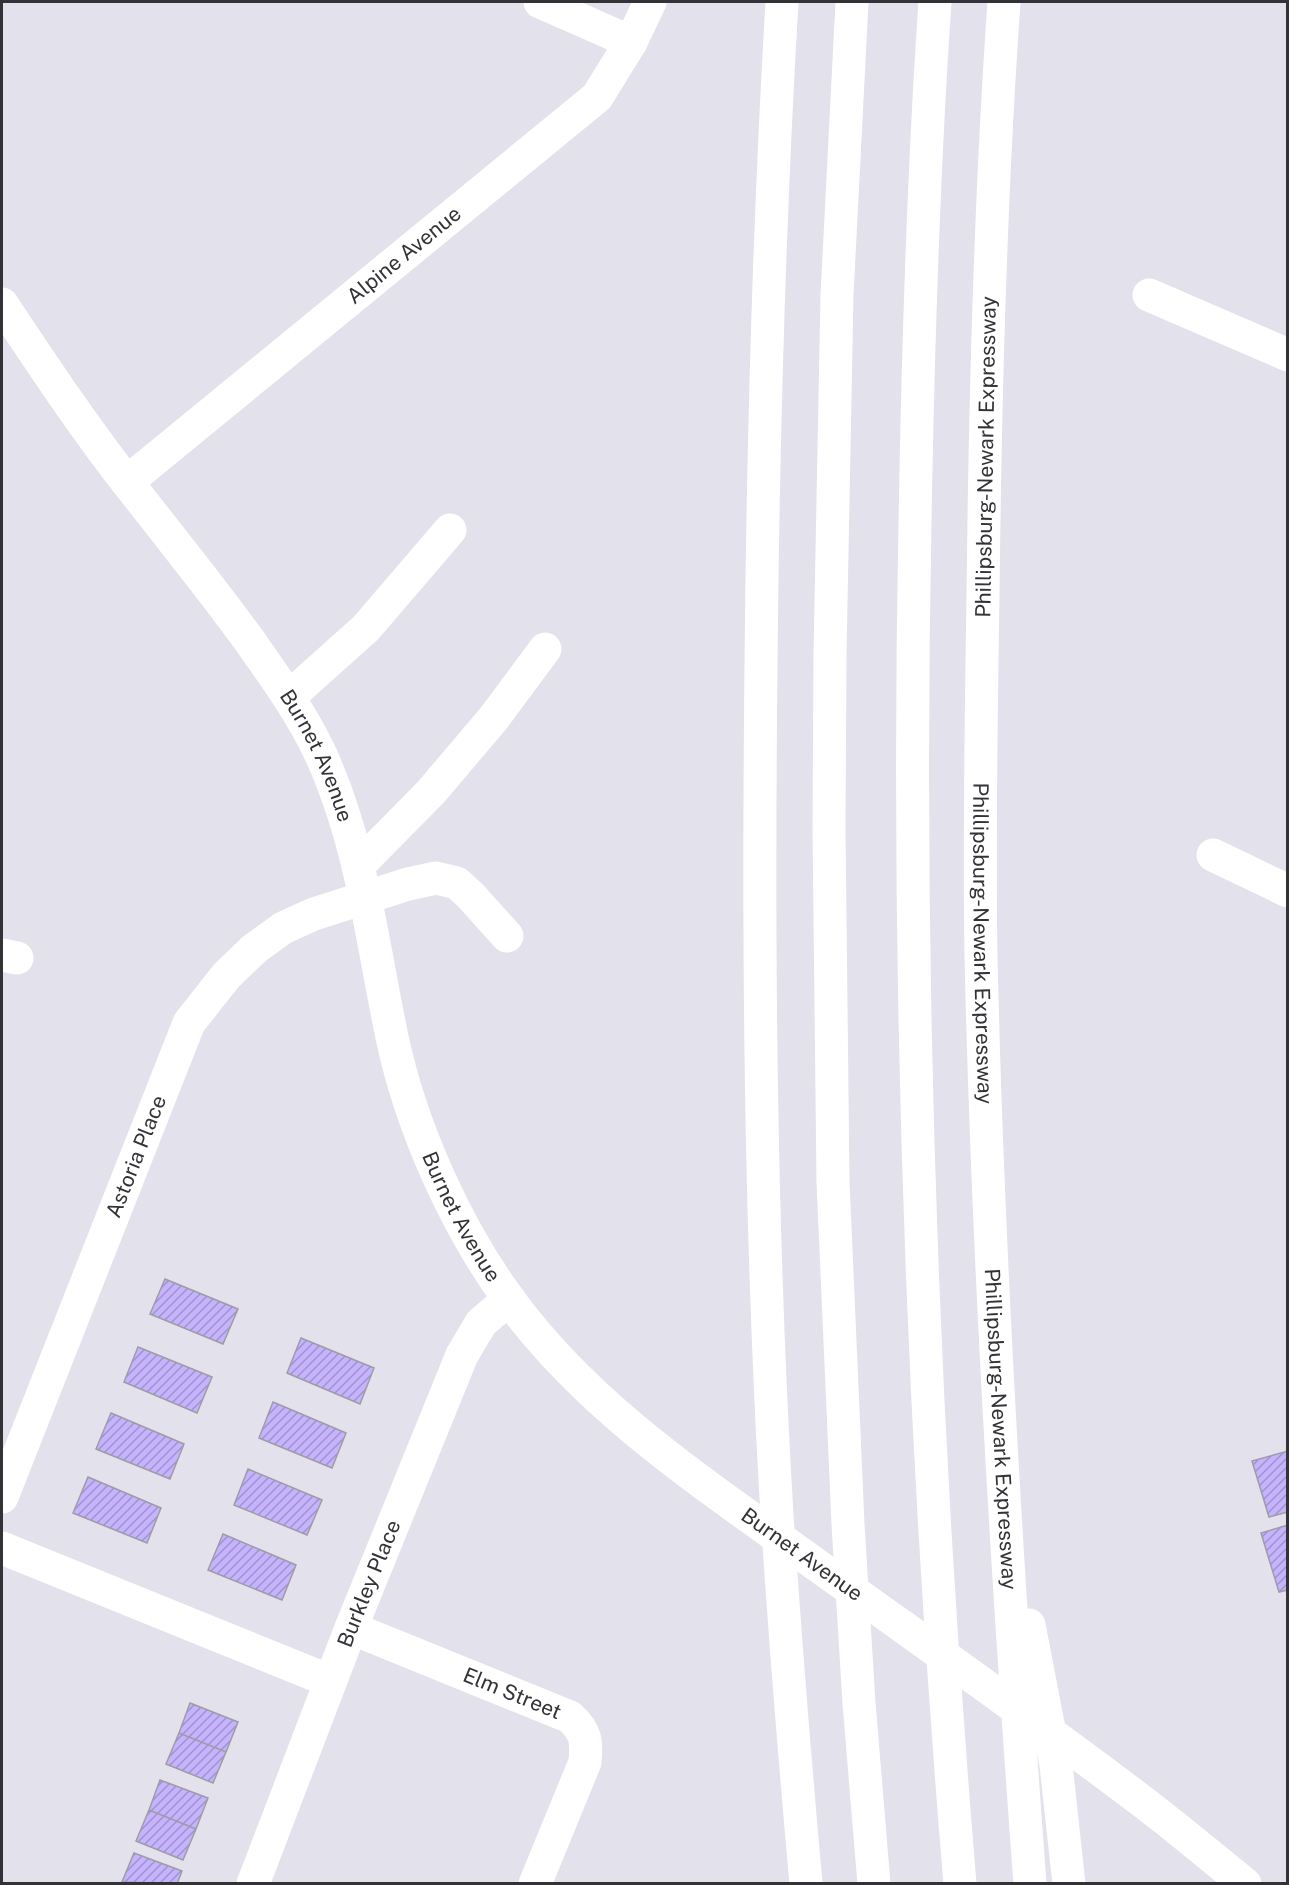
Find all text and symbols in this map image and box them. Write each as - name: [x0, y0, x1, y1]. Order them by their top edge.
- street label: Alpine Avenue: [341, 201, 466, 309]
- street label: Phillipsburg-Newark Expressway: [970, 296, 1001, 618]
- street label: Burnet Avenue: [275, 685, 358, 825]
- street label: Phillipsburg-Newark Expressway: [968, 783, 998, 1105]
- street label: Astoria Place: [100, 1092, 171, 1221]
- street label: Burnet Avenue: [417, 1148, 506, 1286]
- street label: Phillipsburg-Newark Expressway: [980, 1268, 1023, 1590]
- street label: Burnet Avenue: [737, 1502, 868, 1606]
- street label: Burkley Place: [332, 1516, 406, 1651]
- street label: Elm Street: [460, 1662, 565, 1724]

